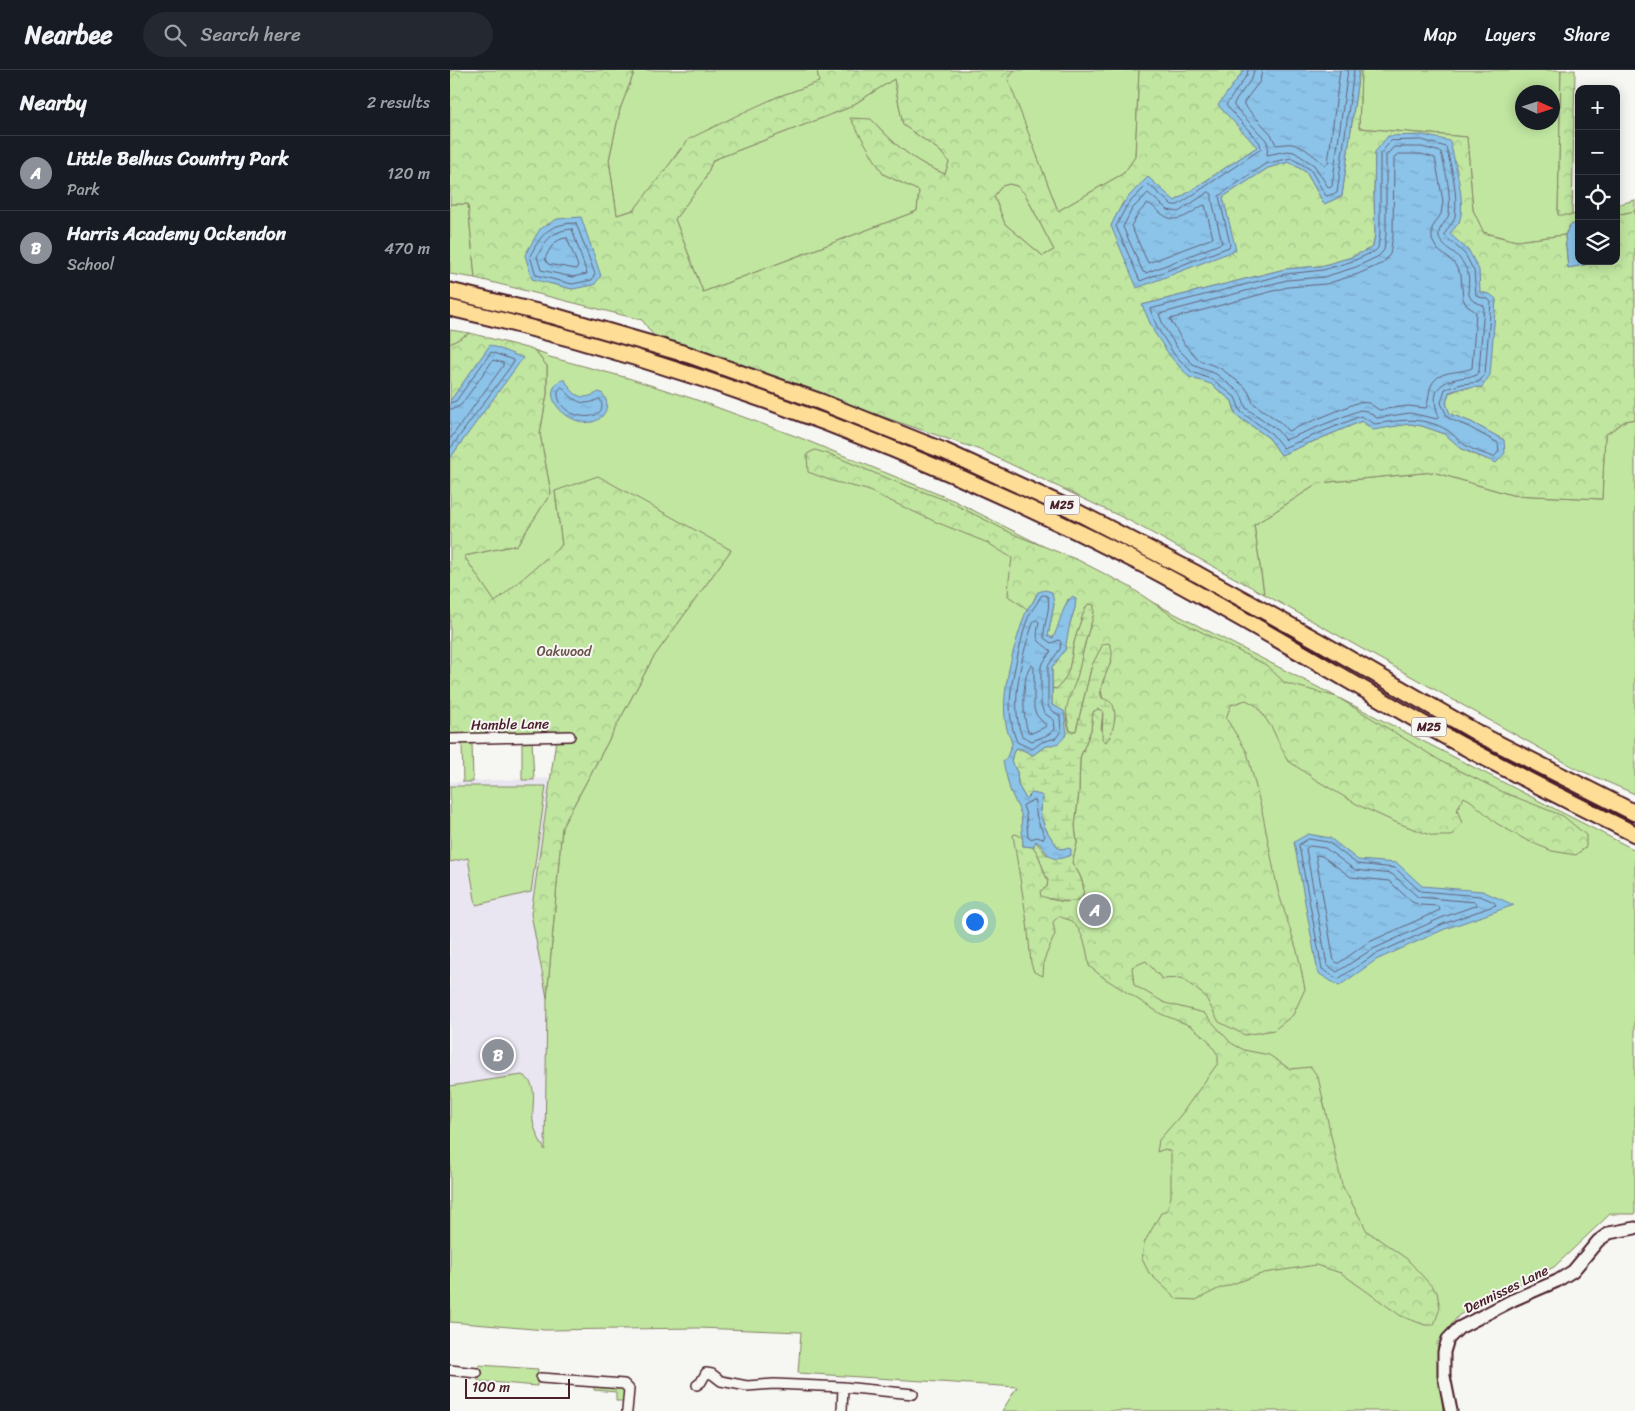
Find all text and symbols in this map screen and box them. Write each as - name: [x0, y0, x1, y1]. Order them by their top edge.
- search box: [143, 12, 493, 57]
- text: Nearbee: [25, 14, 113, 56]
- text: Search here: [201, 18, 301, 51]
- text: Map: [1424, 19, 1457, 51]
- text: Layers: [1485, 19, 1536, 51]
- text: Share: [1564, 19, 1610, 51]
- icon: search: [161, 21, 189, 49]
- text: Nearby: [20, 84, 86, 122]
- north arrow: [1515, 85, 1560, 130]
- map controls: [1575, 85, 1620, 265]
- button: +: [1575, 85, 1620, 130]
- text: 2 results: [367, 88, 430, 117]
- button: −: [1575, 130, 1620, 175]
- text: Little Belhus Country Park: [67, 142, 289, 175]
- text: A: [31, 159, 41, 188]
- text: 120 m: [387, 159, 430, 188]
- text: Park: [67, 175, 100, 204]
- button: locate: [1575, 175, 1620, 220]
- text: Harris Academy Ockendon: [67, 217, 286, 250]
- button: layers: [1575, 220, 1620, 265]
- text: B: [31, 234, 41, 263]
- text: 470 m: [384, 234, 430, 263]
- text: School: [67, 250, 114, 279]
- road number: M25: [1044, 496, 1080, 514]
- park label: Oakwood: [537, 639, 593, 664]
- street label: Hamble Lane: [471, 711, 549, 738]
- road number: M25: [1412, 718, 1446, 736]
- pin: A: [1079, 891, 1111, 929]
- your location: [962, 909, 988, 935]
- pin: B: [482, 1036, 514, 1074]
- street label: Dennisses Lane: [1459, 1258, 1553, 1321]
- text: 100 m: [472, 1375, 510, 1400]
- scale bar: [465, 1376, 570, 1399]

